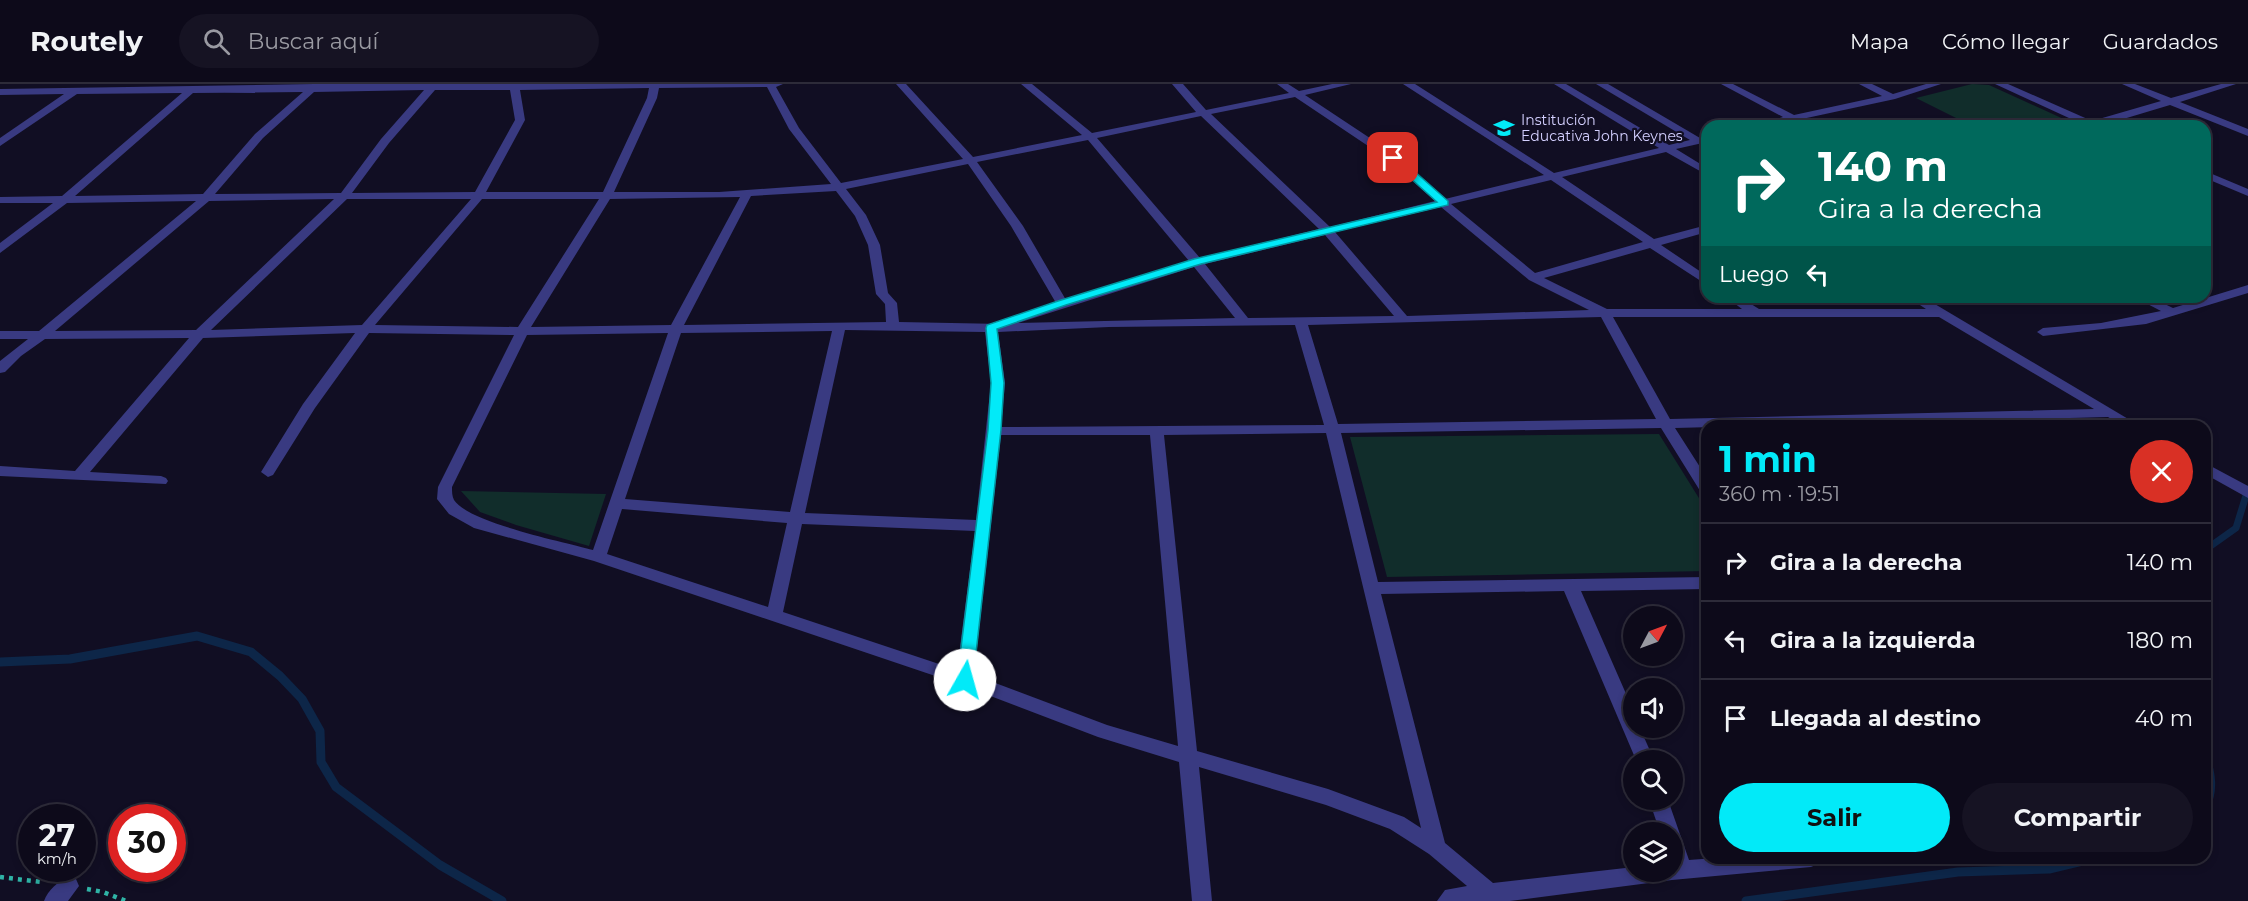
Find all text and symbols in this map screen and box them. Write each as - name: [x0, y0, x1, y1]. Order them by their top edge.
- search box: [179, 14, 599, 68]
- text: Routely: [30, 24, 143, 58]
- icon: search: [200, 25, 233, 58]
- text: Buscar aquí: [248, 28, 378, 55]
- text: Mapa: [1850, 29, 1909, 54]
- text: Cómo llegar: [1942, 29, 2070, 54]
- text: Guardados: [2103, 29, 2218, 54]
- place label: Institución Educativa John Keynes: [1521, 111, 1683, 145]
- school or university icon: Institución Educativa John Keynes: [1492, 116, 1516, 140]
- pin: [1367, 132, 1418, 183]
- text: 140 m: [1818, 140, 1948, 192]
- icon: arrive: [1376, 141, 1409, 174]
- icon: right: [1719, 144, 1797, 222]
- text: Gira a la derecha: [1818, 192, 2043, 225]
- icon: left: [1801, 258, 1834, 291]
- text: Luego: [1719, 261, 1789, 288]
- text: 1 min: [1719, 437, 1817, 481]
- button: close: [2130, 440, 2193, 503]
- text: 360 m · 19:51: [1719, 482, 1840, 506]
- icon: right: [1719, 546, 1752, 579]
- text: Gira a la derecha: [1770, 549, 1962, 576]
- text: 140 m: [2127, 549, 2193, 576]
- north arrow: [1623, 606, 1683, 666]
- map controls: [1623, 606, 1683, 882]
- icon: left: [1719, 624, 1752, 657]
- text: Gira a la izquierda: [1770, 627, 1976, 654]
- text: 180 m: [2127, 627, 2193, 654]
- position arrow: [933, 648, 997, 712]
- button: sound: [1623, 678, 1683, 738]
- icon: arrive: [1719, 702, 1752, 735]
- text: Llegada al destino: [1770, 705, 1981, 732]
- text: 40 m: [2135, 705, 2193, 732]
- button: search: [1623, 750, 1683, 810]
- button: Salir: [1719, 783, 1950, 852]
- button: Compartir: [1962, 783, 2193, 852]
- speed limit sign: 30: [108, 804, 186, 882]
- text: 27: [39, 817, 75, 854]
- button: layers: [1623, 822, 1683, 882]
- text: km/h: [37, 849, 77, 868]

